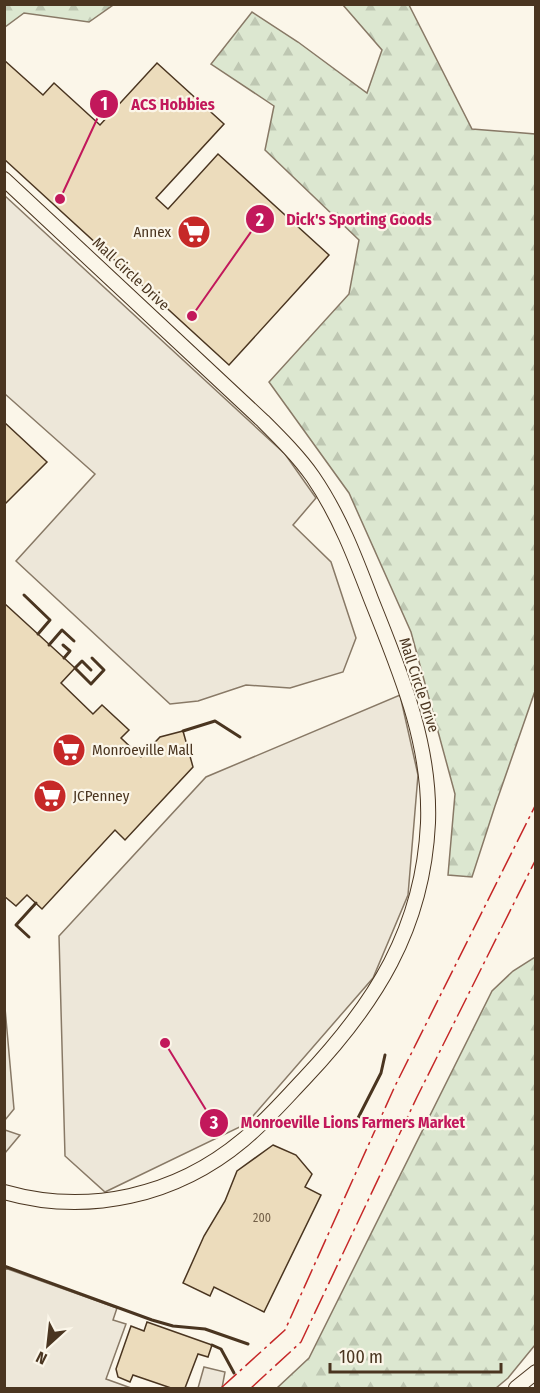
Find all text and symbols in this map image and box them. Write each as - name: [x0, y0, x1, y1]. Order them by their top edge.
- callout: ACS Hobbies: [89, 87, 227, 121]
- text: 1: [100, 93, 108, 115]
- text: ACS Hobbies: [130, 95, 215, 114]
- callout: Dick's Sporting Goods: [245, 202, 444, 236]
- text: 2: [255, 209, 264, 231]
- text: Dick's Sporting Goods: [286, 210, 432, 229]
- supermarket icon: Annex: [176, 214, 212, 250]
- place label: Annex: [133, 223, 171, 241]
- street label: Mall Circle Drive: [89, 234, 173, 314]
- street label: Mall Circle Drive: [395, 635, 443, 735]
- supermarket icon: Monroeville Mall: [51, 732, 87, 768]
- place label: Monroeville Mall: [92, 741, 194, 759]
- supermarket icon: JCPenney: [32, 778, 68, 814]
- place label: JCPenney: [73, 787, 130, 805]
- callout: Monroeville Lions Farmers Market: [199, 1106, 478, 1140]
- text: 3: [209, 1112, 219, 1134]
- text: Monroeville Lions Farmers Market: [241, 1113, 465, 1132]
- house number: 200: [253, 1211, 271, 1225]
- north arrow: [18, 1315, 78, 1375]
- scale bar: [330, 1336, 501, 1374]
- text: 100 m: [339, 1346, 383, 1368]
- text: N: [33, 1347, 50, 1369]

